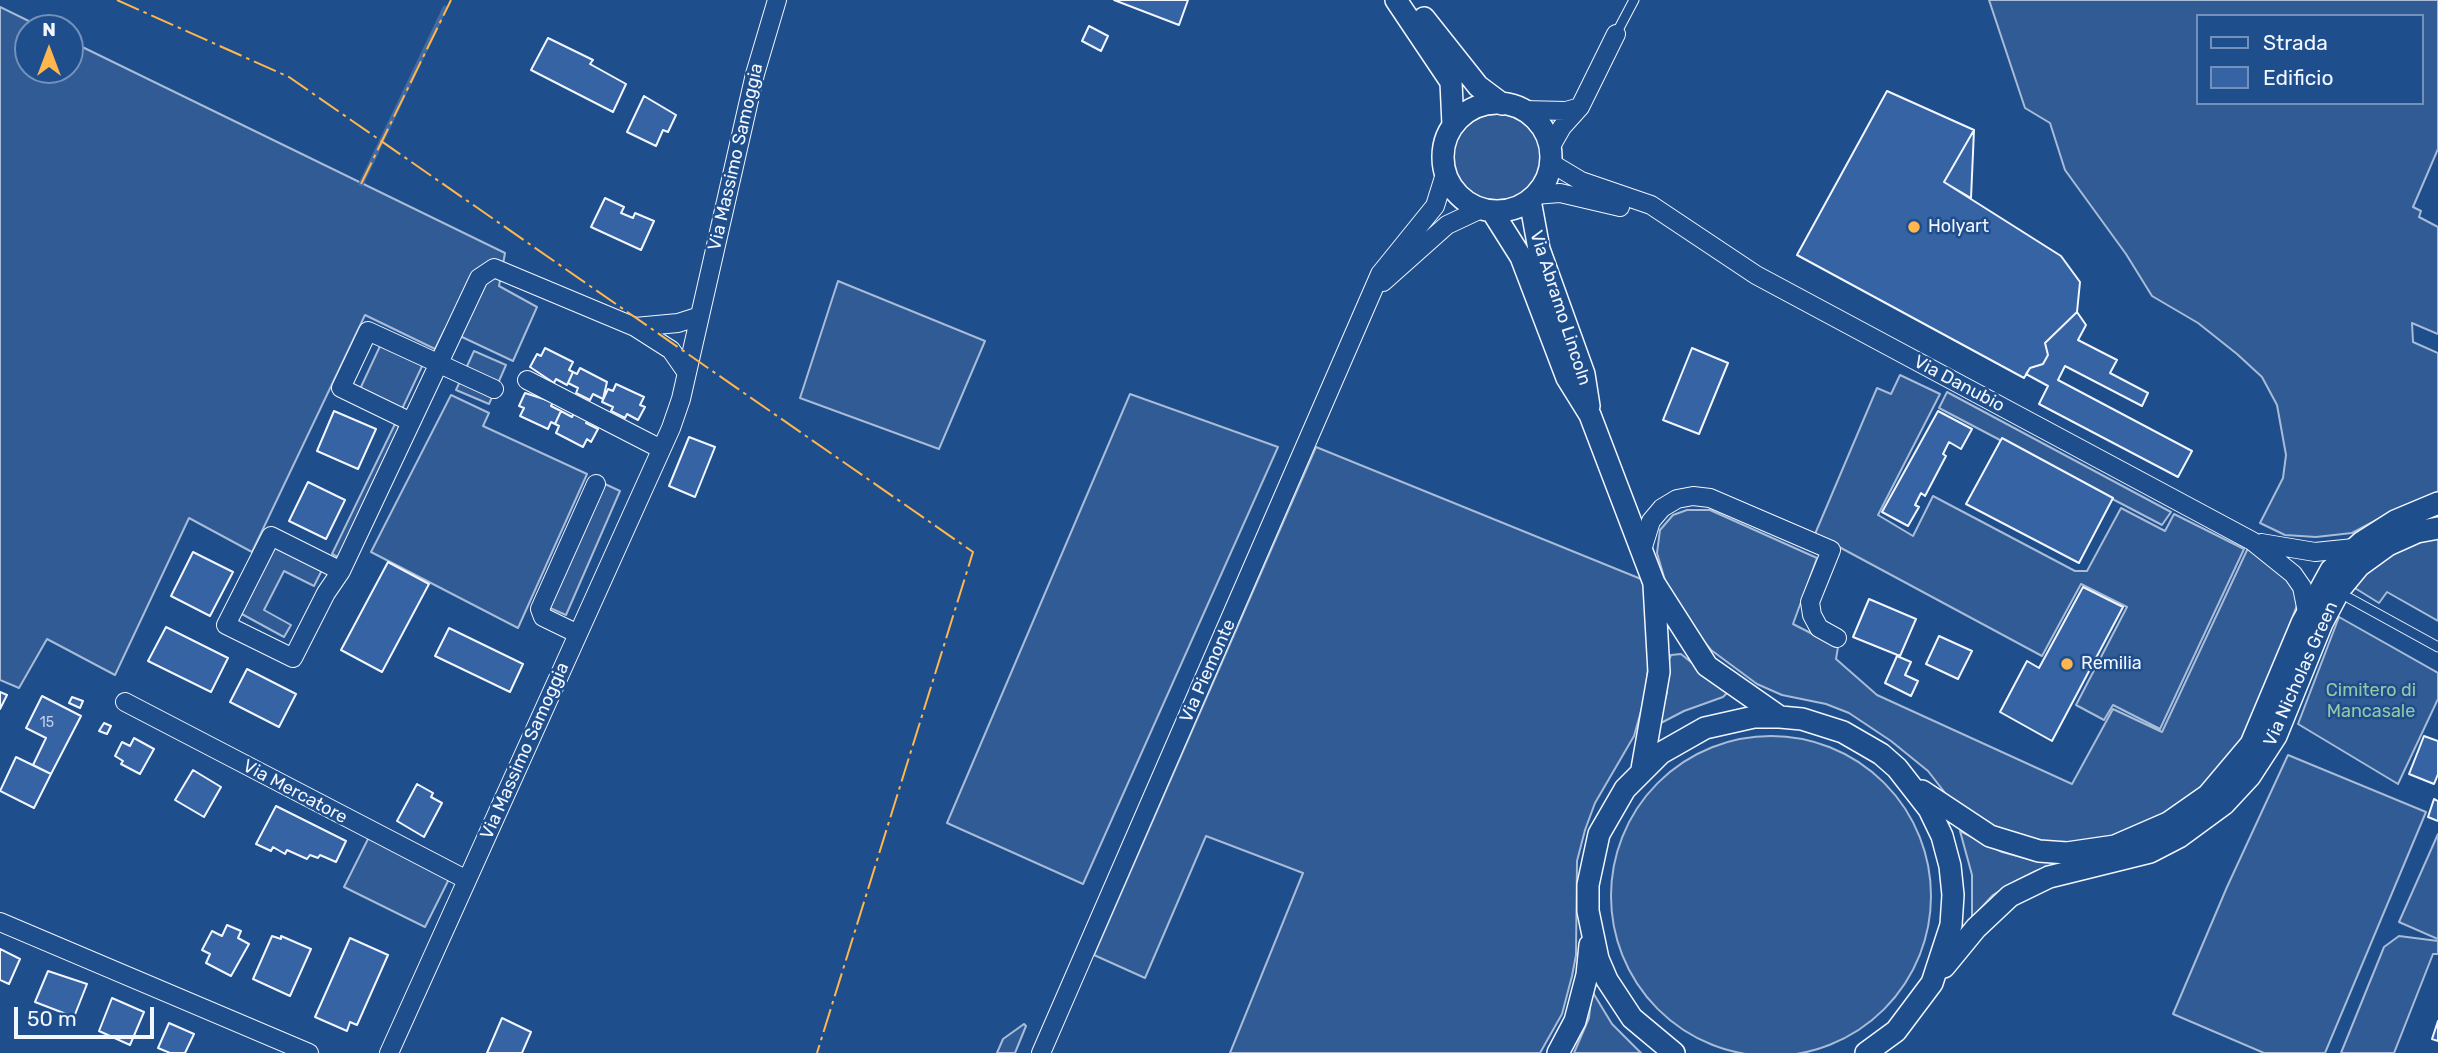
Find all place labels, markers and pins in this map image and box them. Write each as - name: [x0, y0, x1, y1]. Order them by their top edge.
- place label: Holyart: [1928, 216, 1989, 238]
- marker: Holyart: [1906, 219, 1922, 235]
- place label: Remilia: [2081, 653, 2142, 675]
- marker: Remilia: [2059, 656, 2075, 672]

